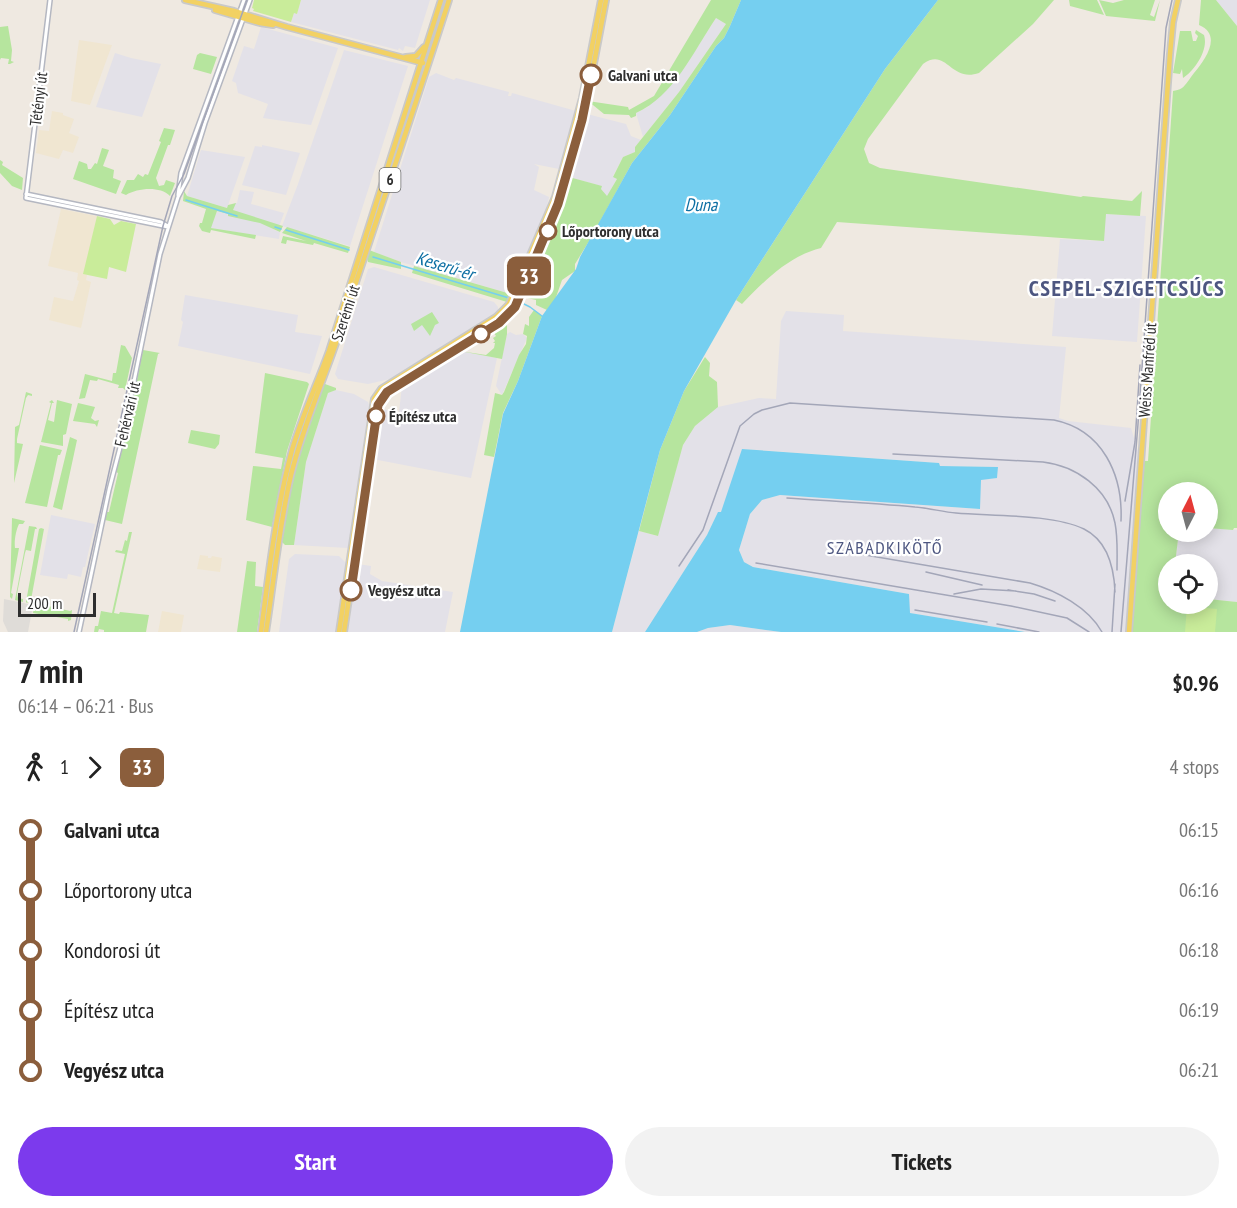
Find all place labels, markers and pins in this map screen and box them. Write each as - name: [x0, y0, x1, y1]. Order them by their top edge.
- marker: Galvani utca: [580, 64, 602, 86]
- place label: Galvani utca: [608, 65, 678, 85]
- place label: Lőportorony utca: [562, 221, 659, 241]
- marker: Lőportorony utca: [539, 222, 557, 240]
- unlabelled marker: [472, 325, 490, 343]
- place label: Építész utca: [389, 406, 457, 426]
- marker: Építész utca: [367, 407, 385, 425]
- marker: Vegyész utca: [340, 579, 362, 601]
- place label: Vegyész utca: [367, 580, 441, 600]

